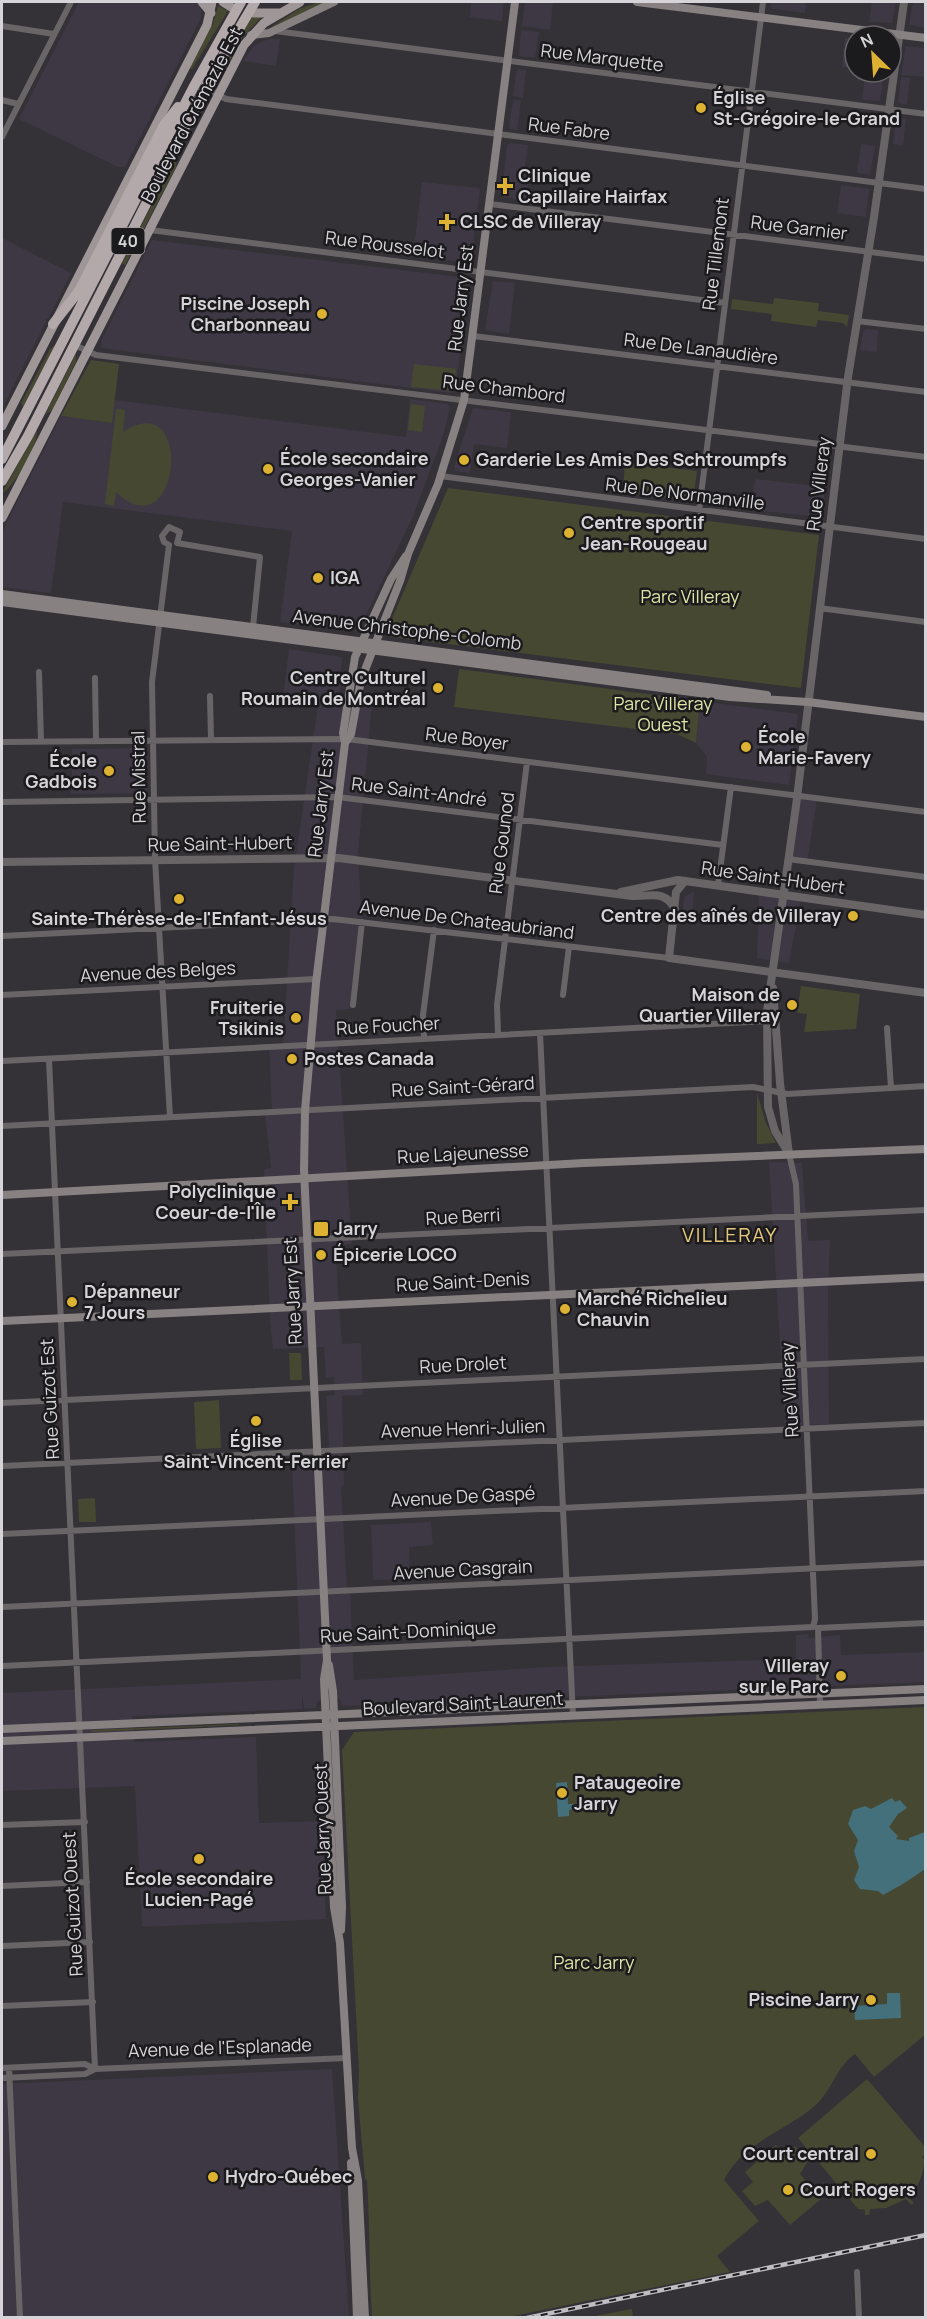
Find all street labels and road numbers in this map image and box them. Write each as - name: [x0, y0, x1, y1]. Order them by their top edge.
- street label: Boulevard Crémazie Est: [135, 23, 248, 207]
- street label: Rue Marquette: [539, 38, 665, 76]
- street label: Rue Fabre: [527, 111, 611, 145]
- street label: Rue Tillemont: [696, 196, 734, 312]
- street label: Rue Garnier: [749, 209, 849, 245]
- street label: Rue Rousselot: [324, 225, 446, 263]
- road number: 40: [112, 228, 144, 254]
- street label: Rue Jarry Est: [442, 243, 478, 353]
- street label: Rue De Lanaudière: [623, 327, 780, 369]
- street label: Rue Chambord: [441, 369, 567, 407]
- street label: Rue Villeray: [800, 435, 836, 532]
- street label: Rue De Normanville: [604, 471, 766, 515]
- street label: Avenue Christophe-Colomb: [291, 603, 523, 655]
- street label: Rue Boyer: [424, 721, 511, 755]
- street label: Rue Mistral: [125, 731, 151, 823]
- street label: Rue Jarry Est: [302, 749, 338, 859]
- street label: Rue Saint-André: [350, 771, 488, 811]
- street label: Rue Gounod: [483, 791, 519, 895]
- street label: Rue Saint-Hubert: [147, 830, 293, 856]
- street label: Rue Saint-Hubert: [700, 855, 847, 899]
- street label: Avenue De Chateaubriand: [359, 894, 576, 944]
- street label: Avenue des Belges: [79, 955, 236, 987]
- street label: Rue Foucher: [335, 1010, 441, 1040]
- street label: Rue Saint-Gérard: [391, 1070, 535, 1102]
- street label: Rue Lajeunesse: [397, 1138, 529, 1168]
- street label: Rue Berri: [425, 1202, 501, 1230]
- street label: Rue Jarry Est: [277, 1237, 307, 1345]
- street label: Rue Saint-Denis: [396, 1266, 530, 1296]
- street label: Rue Guizot Est: [34, 1338, 64, 1460]
- street label: Rue Villeray: [775, 1342, 803, 1438]
- street label: Rue Drolet: [419, 1350, 507, 1378]
- street label: Avenue Henri-Julien: [380, 1413, 546, 1443]
- street label: Avenue De Gaspé: [390, 1480, 536, 1512]
- street label: Avenue Casgrain: [393, 1553, 533, 1585]
- street label: Rue Saint-Dominique: [319, 1614, 496, 1648]
- street label: Boulevard Saint-Laurent: [362, 1686, 564, 1720]
- street label: Rue Jarry Ouest: [308, 1763, 336, 1895]
- street label: Rue Guizot Ouest: [56, 1831, 88, 1977]
- street label: Avenue de l'Esplanade: [128, 2032, 312, 2062]

